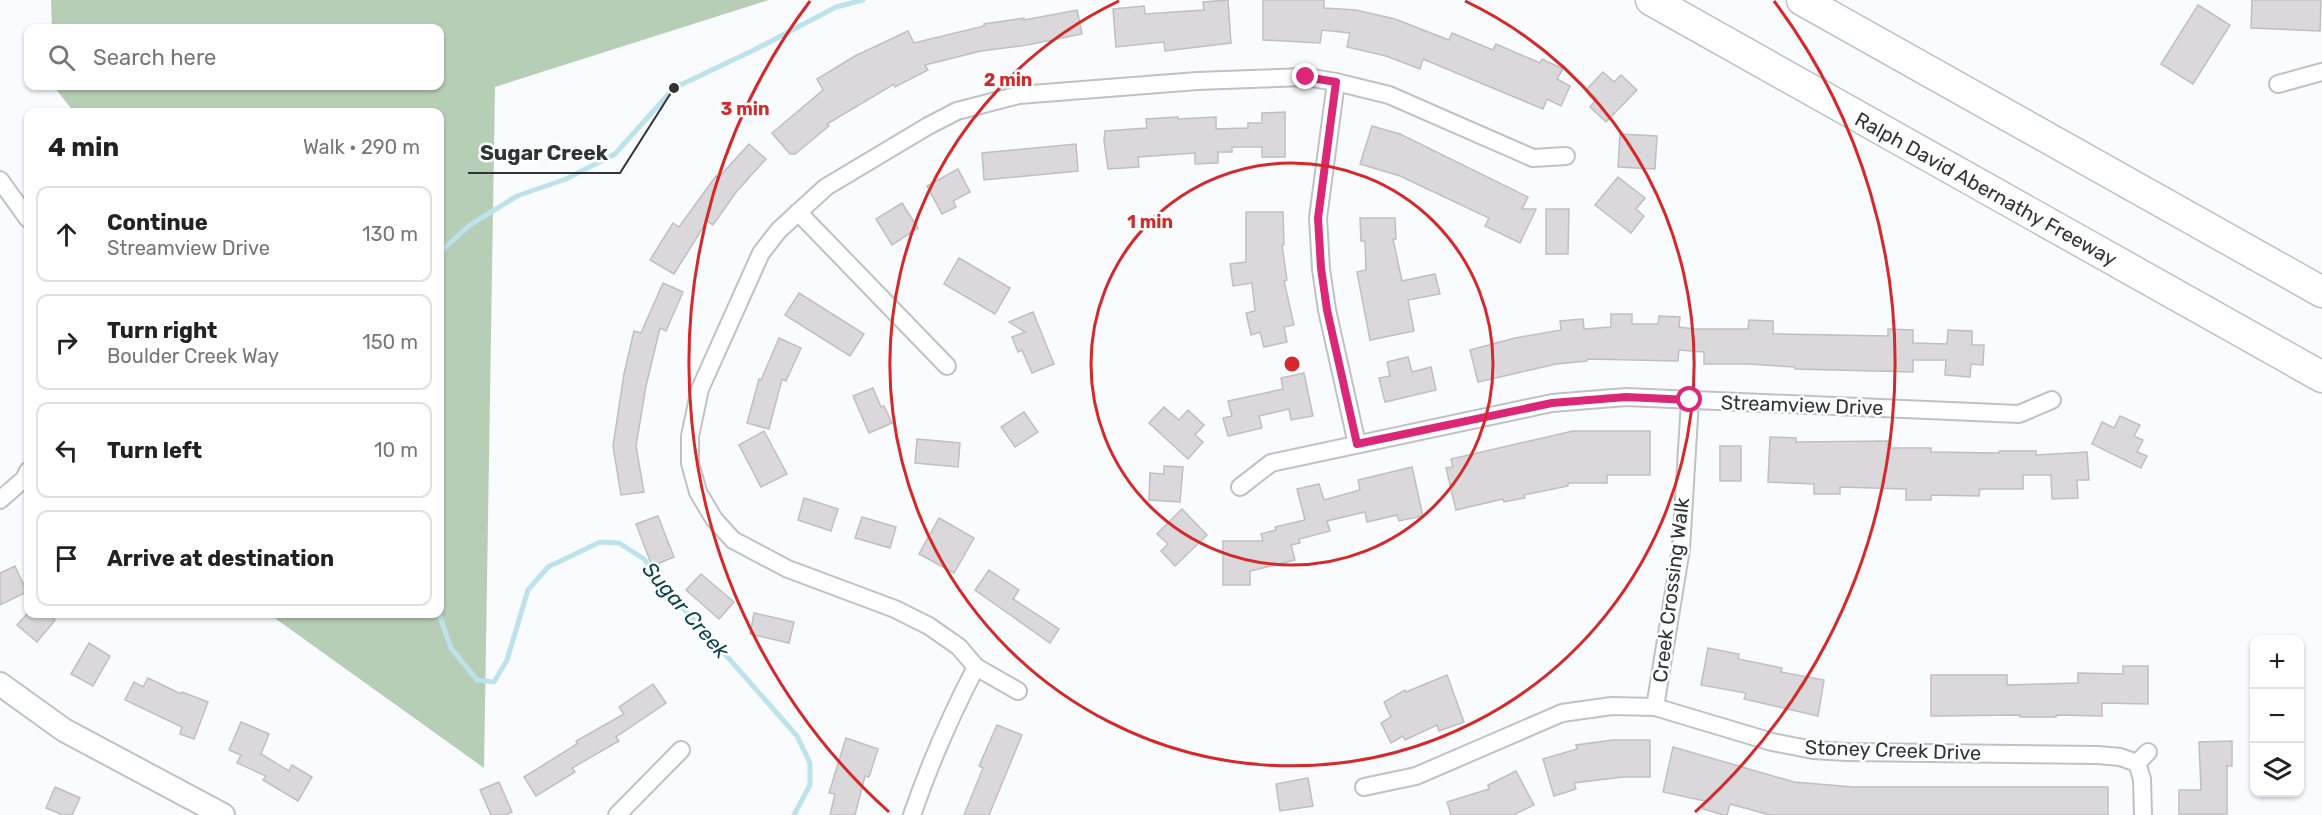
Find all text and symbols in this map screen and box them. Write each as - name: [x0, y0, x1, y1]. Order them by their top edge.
- search box: [24, 24, 444, 90]
- icon: search: [45, 41, 78, 74]
- text: Search here: [93, 44, 216, 71]
- route end: [1292, 63, 1318, 89]
- text: 2 min: [984, 69, 1032, 91]
- text: 3 min: [721, 98, 769, 120]
- street label: Ralph David Abernathy Freeway: [1851, 107, 2121, 271]
- text: 4 min: [48, 132, 119, 163]
- callout: Sugar Creek: [468, 134, 620, 173]
- text: Walk · 290 m: [303, 135, 420, 159]
- text: Sugar Creek: [480, 140, 609, 165]
- text: Continue: [107, 209, 208, 236]
- text: 1 min: [1127, 211, 1173, 233]
- icon: ahead: [50, 218, 83, 251]
- text: 130 m: [362, 222, 418, 246]
- text: Streamview Drive: [107, 236, 270, 260]
- text: Turn right: [107, 317, 217, 344]
- icon: right: [50, 326, 83, 359]
- text: 150 m: [362, 330, 418, 354]
- text: Boulder Creek Way: [107, 344, 279, 368]
- centre of rings: [1282, 354, 1302, 374]
- route start: [1676, 386, 1702, 412]
- street label: Streamview Drive: [1720, 390, 1884, 420]
- icon: left: [50, 434, 83, 467]
- text: Turn left: [107, 437, 202, 464]
- text: 10 m: [374, 438, 418, 462]
- street label: Creek Crossing Walk: [1648, 496, 1694, 684]
- icon: arrive: [50, 542, 83, 575]
- text: Arrive at destination: [107, 545, 334, 572]
- water label: Sugar Creek: [637, 557, 735, 664]
- map controls: [2250, 635, 2304, 797]
- button: +: [2250, 635, 2304, 689]
- button: −: [2250, 689, 2304, 743]
- street label: Stoney Creek Drive: [1804, 735, 1982, 765]
- button: layers: [2250, 743, 2304, 797]

